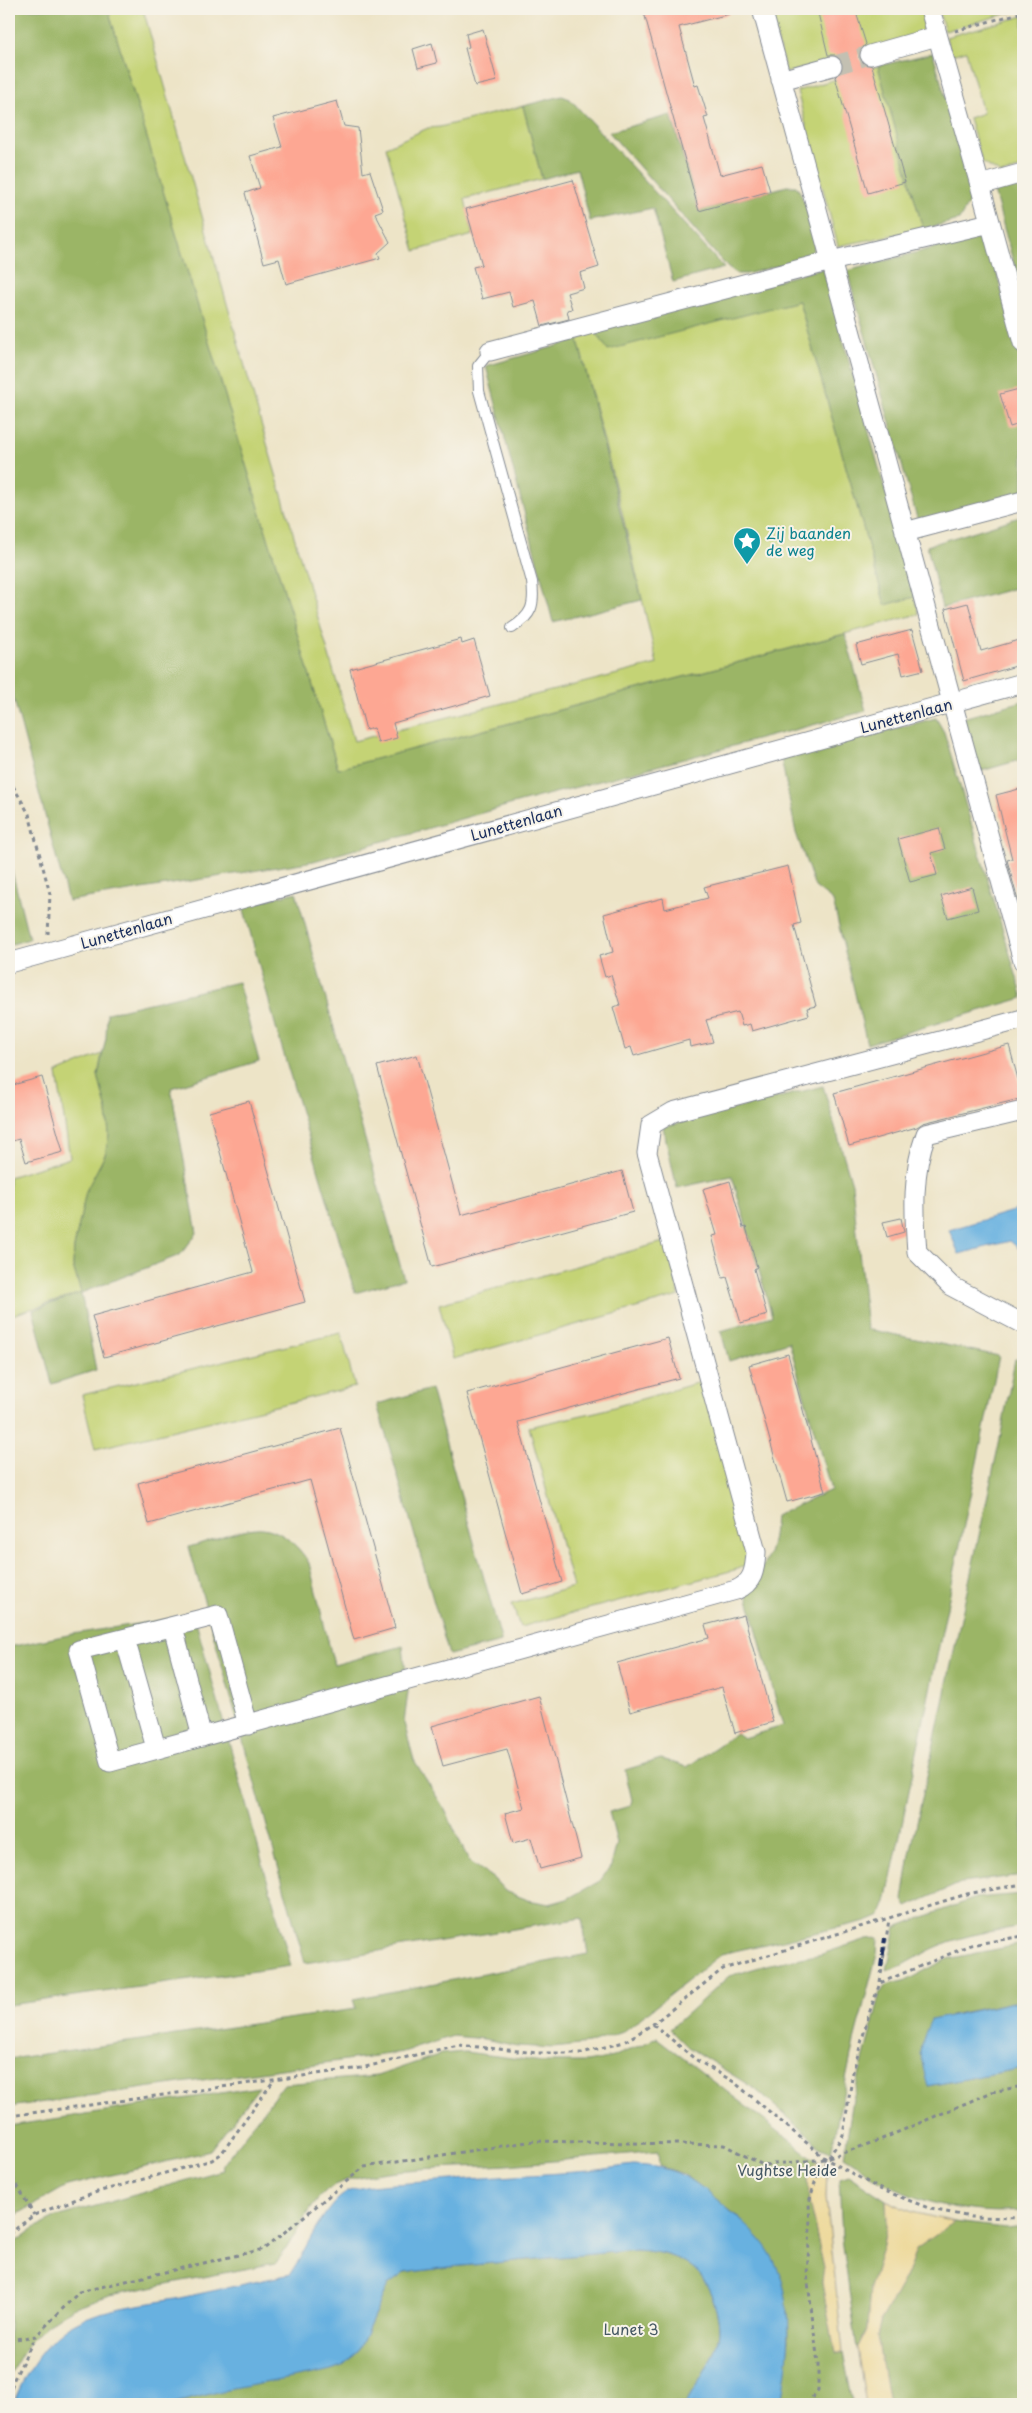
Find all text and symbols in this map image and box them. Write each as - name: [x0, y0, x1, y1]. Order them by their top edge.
- place label: Zij baanden de weg: [766, 521, 851, 561]
- place icon: Zij baanden de weg: [732, 526, 762, 565]
- street label: Lunettenlaan: [857, 692, 955, 738]
- street label: Lunettenlaan: [467, 798, 565, 846]
- street label: Lunettenlaan: [77, 906, 175, 954]
- park label: Vughtse Heide: [737, 2158, 837, 2181]
- park label: Lunet 3: [604, 2317, 658, 2340]

